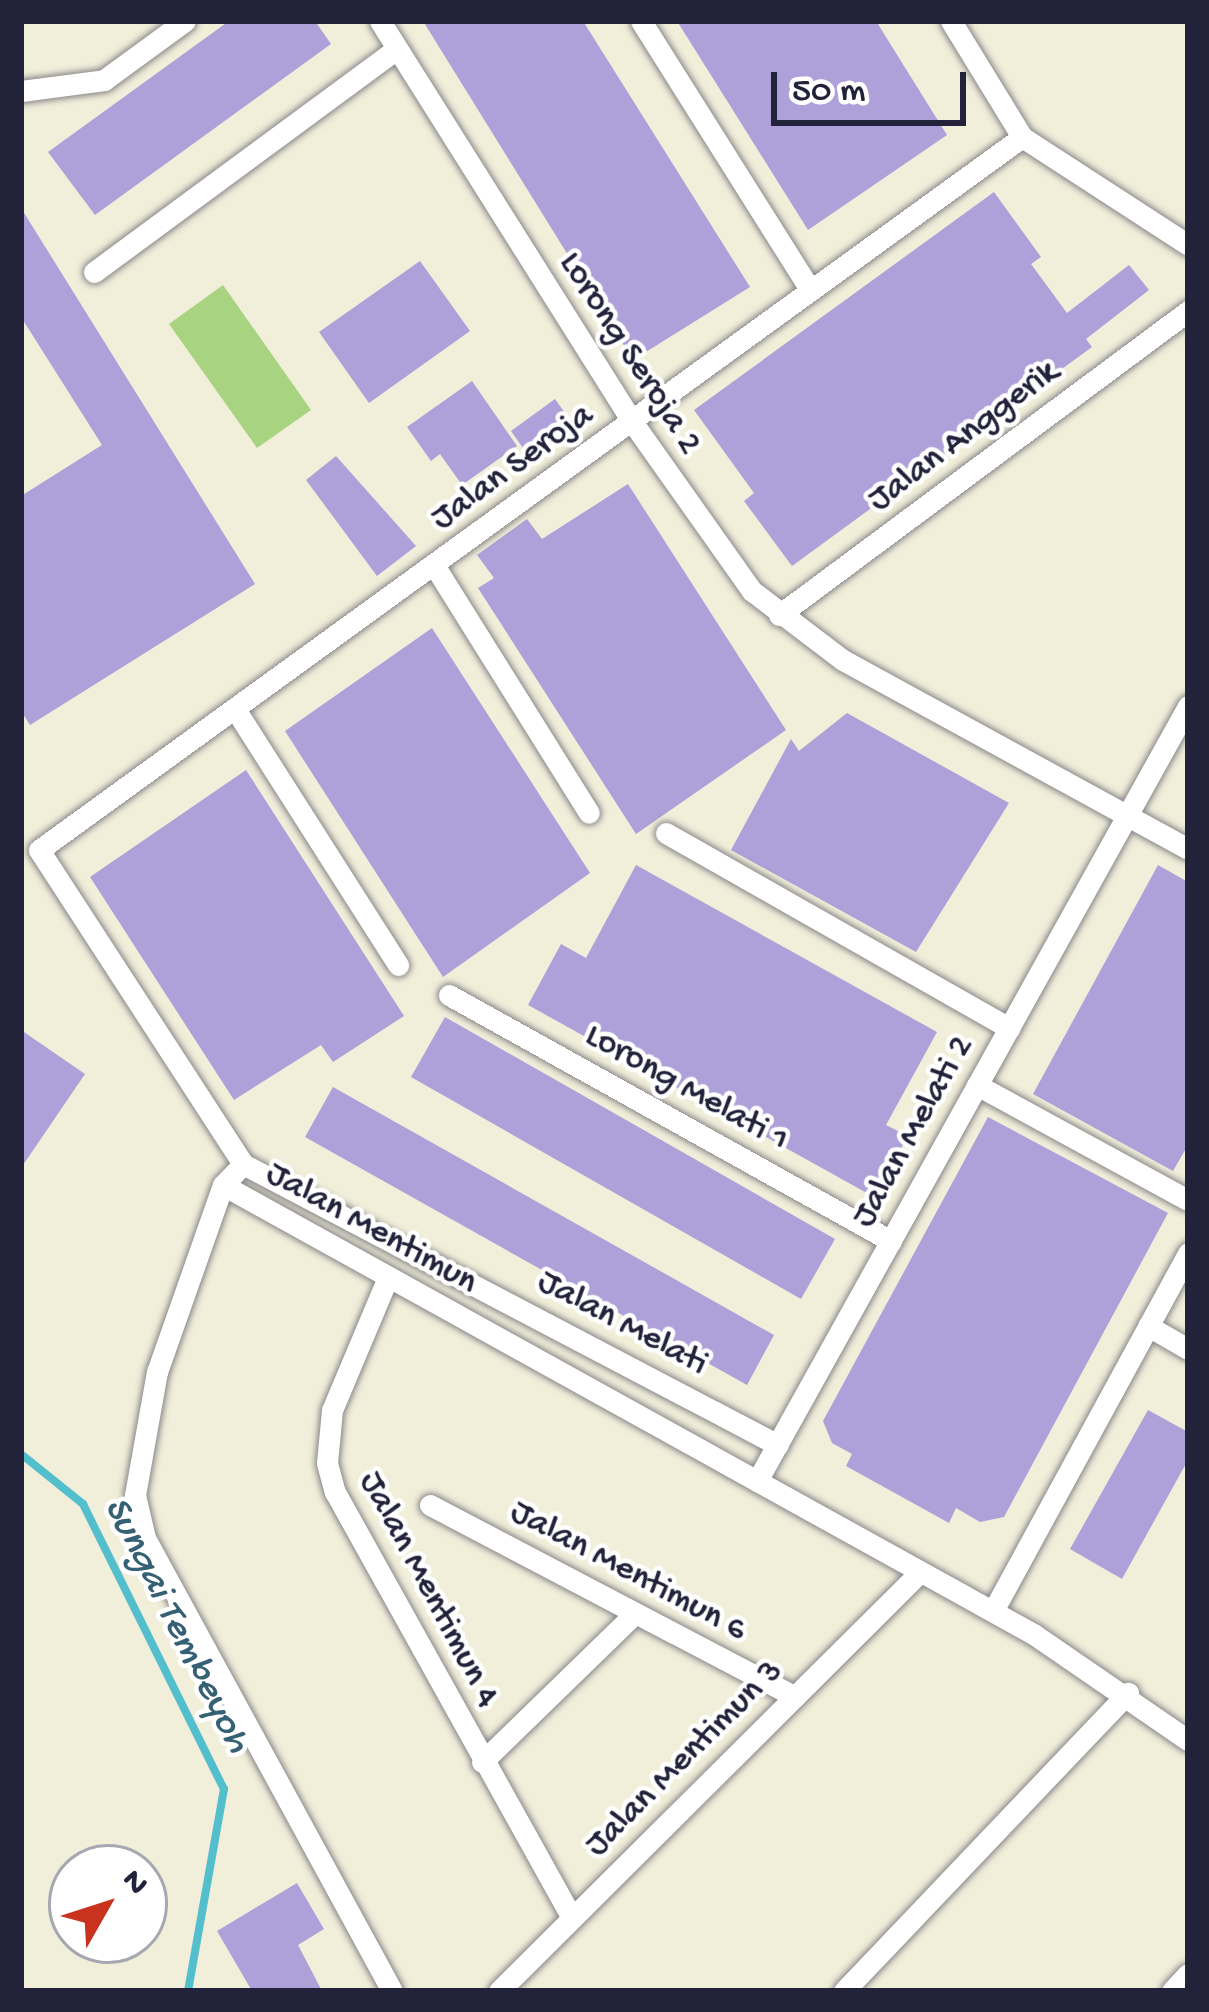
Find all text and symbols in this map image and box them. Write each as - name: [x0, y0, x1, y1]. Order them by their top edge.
- scale bar: [777, 48, 972, 122]
- text: 50 m: [792, 71, 865, 114]
- street label: Lorong Seroja 2: [548, 245, 710, 463]
- street label: Jalan Anggerik: [860, 351, 1068, 523]
- street label: Jalan Seroja: [424, 395, 602, 541]
- street label: Lorong Melati 1: [577, 1015, 795, 1163]
- street label: Jalan Melati 2: [844, 1028, 984, 1236]
- street label: Jalan Mentimun: [258, 1153, 484, 1305]
- street label: Jalan Melati: [529, 1261, 715, 1387]
- street label: Jalan Mentimun 4: [348, 1465, 508, 1715]
- water label: Sungai Tembeyoh: [91, 1490, 259, 1762]
- street label: Jalan Mentimun 6: [502, 1491, 754, 1653]
- street label: Jalan Mentimun 3: [577, 1651, 793, 1867]
- north arrow: [48, 1844, 168, 1964]
- text: N: [112, 1863, 155, 1904]

